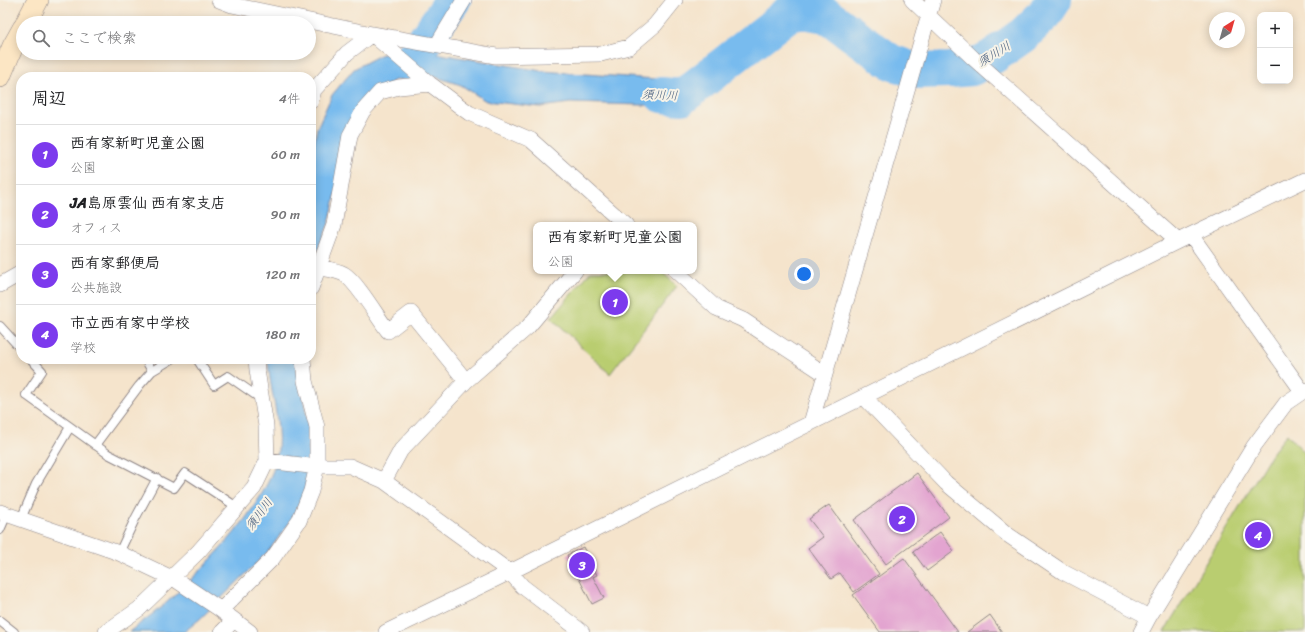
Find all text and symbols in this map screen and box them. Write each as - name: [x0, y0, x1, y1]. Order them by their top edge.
- north arrow: [1209, 12, 1245, 48]
- map controls: [1257, 12, 1293, 84]
- button: +: [1257, 12, 1293, 48]
- search box: [16, 16, 316, 60]
- text: ここで検索: [62, 25, 137, 51]
- icon: search: [30, 27, 52, 49]
- water label: 須川川: [973, 35, 1015, 73]
- button: −: [1257, 48, 1293, 84]
- text: 周辺: [32, 83, 66, 113]
- water label: 須川川: [642, 83, 678, 107]
- text: 4件: [279, 87, 300, 110]
- text: 西有家新町児童公園: [70, 130, 205, 156]
- text: 1: [42, 143, 48, 166]
- text: 60 m: [271, 143, 300, 166]
- text: 公園: [70, 156, 96, 179]
- text: JA島原雲仙 西有家支店: [70, 190, 226, 216]
- text: 2: [41, 203, 49, 226]
- text: 90 m: [270, 203, 300, 226]
- text: オフィス: [70, 216, 122, 239]
- popup: [533, 222, 697, 274]
- text: 西有家新町児童公園: [547, 224, 683, 250]
- text: 西有家郵便局: [70, 250, 160, 276]
- text: 公園: [547, 250, 574, 273]
- text: 3: [41, 263, 49, 286]
- text: 120 m: [265, 263, 300, 286]
- your location: [794, 264, 814, 284]
- text: 公共施設: [70, 276, 122, 299]
- pin: 1: [602, 287, 628, 317]
- text: 市立西有家中学校: [70, 310, 190, 336]
- text: 4: [41, 323, 49, 346]
- text: 180 m: [265, 323, 300, 346]
- text: 学校: [70, 336, 96, 359]
- water label: 須川川: [240, 493, 278, 535]
- pin: 2: [889, 504, 915, 534]
- pin: 4: [1245, 520, 1271, 550]
- pin: 3: [569, 550, 595, 580]

